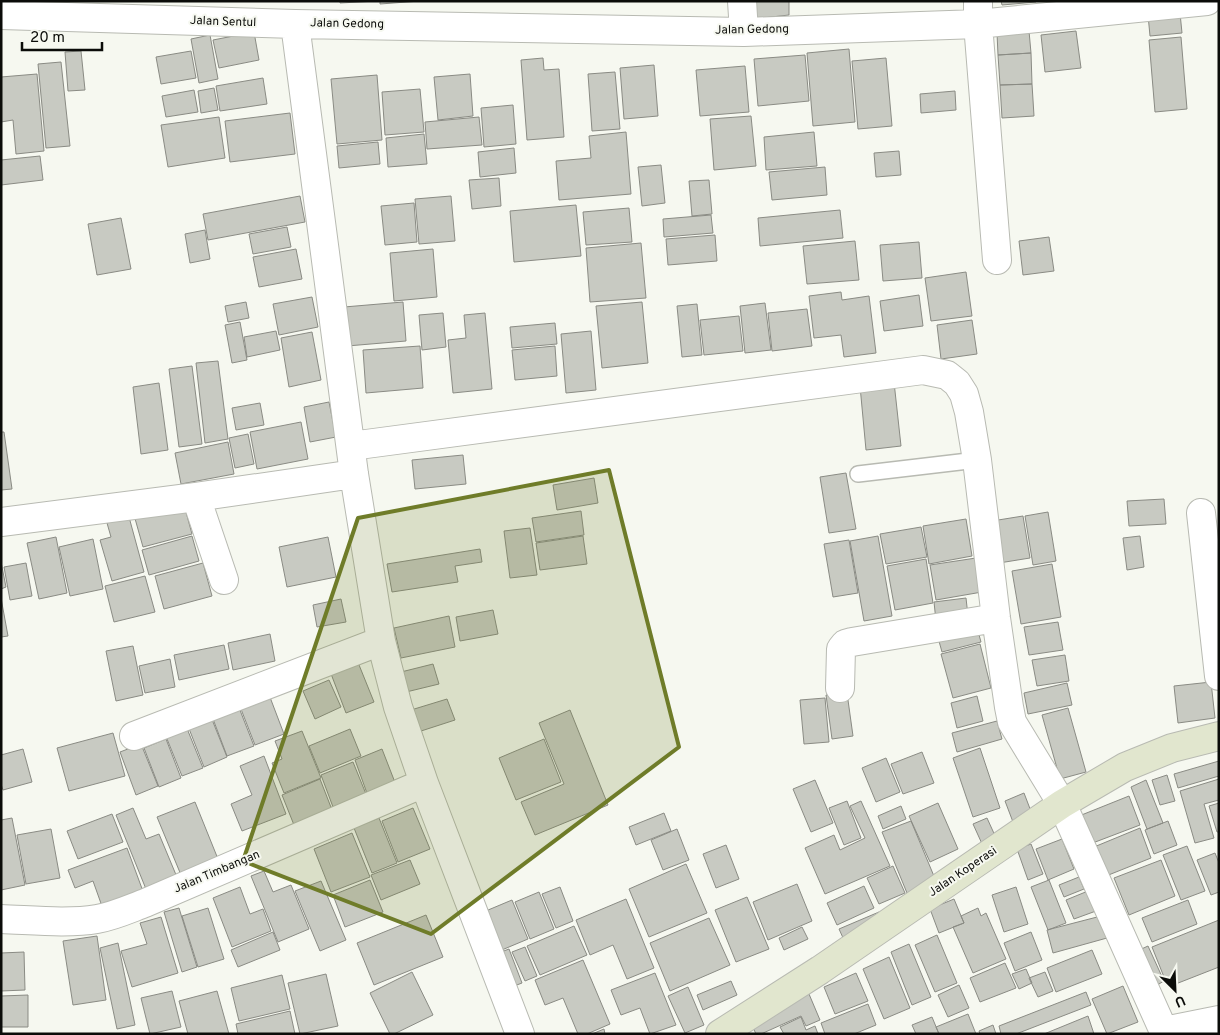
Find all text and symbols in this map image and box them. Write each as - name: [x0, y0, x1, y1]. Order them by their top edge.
- street label: Jalan Sentul: [190, 13, 256, 31]
- street label: Jalan Gedong: [310, 15, 384, 33]
- scale bar: [22, 20, 102, 52]
- street label: Jalan Gedong: [715, 21, 789, 39]
- text: 20 m: [30, 29, 65, 48]
- street label: Jalan Koperasi: [926, 843, 1000, 901]
- street label: Jalan Timbangan: [171, 847, 263, 897]
- north arrow: [1150, 965, 1200, 1015]
- text: U: [1172, 991, 1188, 1010]

